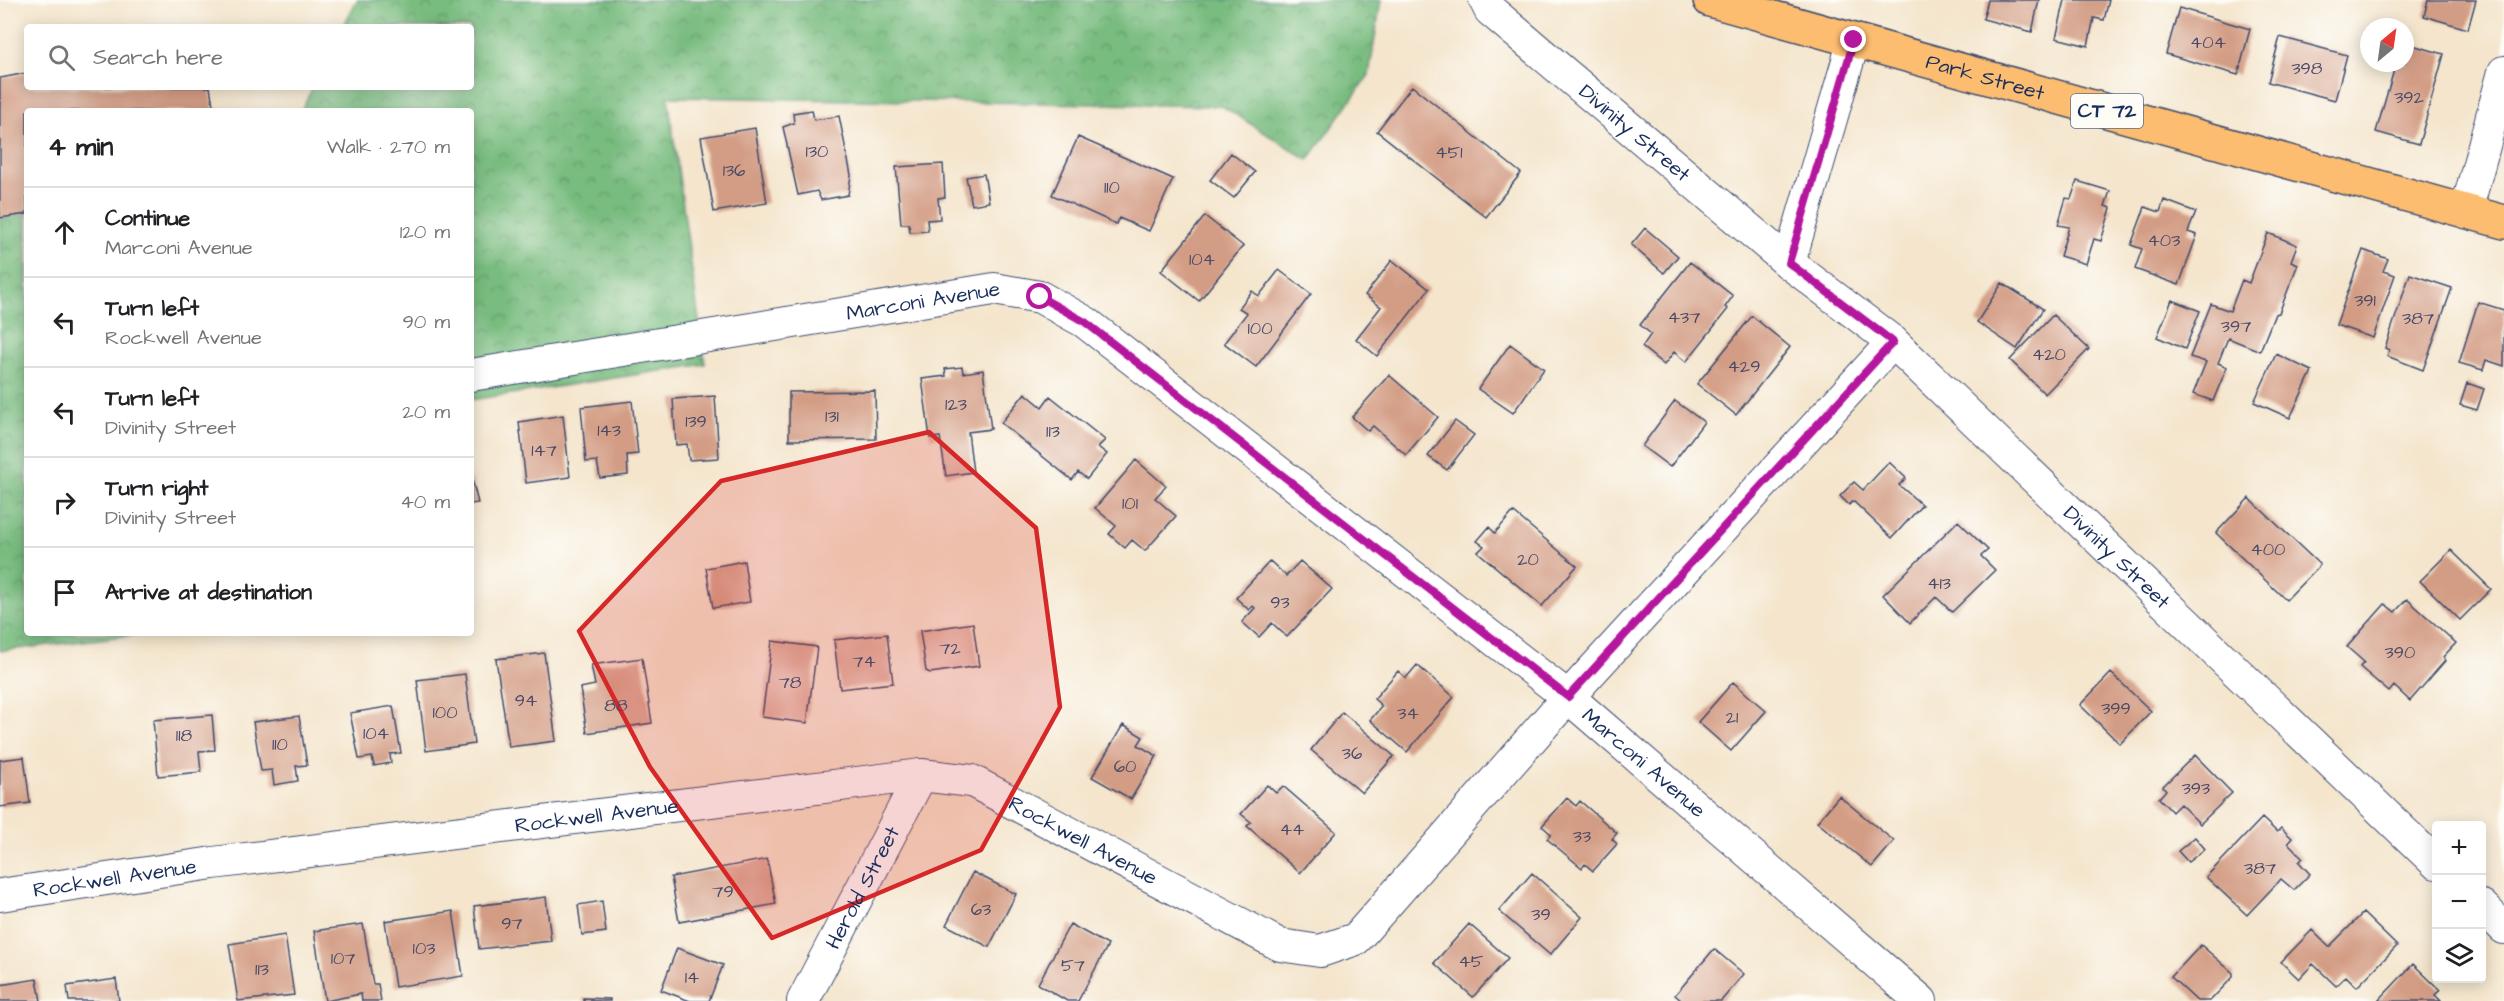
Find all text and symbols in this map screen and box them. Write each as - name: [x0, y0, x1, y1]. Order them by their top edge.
- north arrow: [2360, 18, 2414, 72]
- search box: [24, 24, 474, 90]
- route end: [1840, 26, 1866, 52]
- house number: 404: [2190, 30, 2226, 55]
- icon: search: [45, 41, 78, 74]
- text: Search here: [93, 42, 223, 73]
- street label: Park Street: [1923, 47, 2049, 108]
- house number: 398: [2291, 56, 2323, 81]
- street label: Divinity Street: [1573, 77, 1697, 189]
- house number: 392: [2394, 85, 2425, 110]
- road number: CT 72: [2071, 94, 2143, 128]
- text: 4 min: [48, 129, 113, 165]
- text: Walk · 270 m: [327, 133, 450, 161]
- house number: 130: [806, 139, 828, 164]
- house number: 451: [1435, 140, 1463, 165]
- house number: 136: [723, 158, 745, 183]
- house number: 110: [1104, 175, 1120, 200]
- text: Continue: [105, 203, 190, 234]
- icon: ahead: [48, 216, 81, 249]
- text: 120 m: [400, 218, 450, 246]
- house number: 403: [2148, 228, 2180, 253]
- text: Marconi Avenue: [105, 234, 253, 262]
- house number: 104: [1189, 247, 1215, 272]
- street label: Marconi Avenue: [844, 274, 1002, 328]
- route start: [1026, 283, 1052, 309]
- house number: 391: [2354, 288, 2376, 313]
- text: Turn left: [105, 293, 199, 324]
- house number: 437: [1668, 305, 1700, 330]
- icon: left: [48, 306, 81, 339]
- house number: 387: [2402, 306, 2434, 331]
- text: 90 m: [402, 308, 450, 336]
- house number: 397: [2221, 314, 2251, 339]
- house number: 100: [1247, 316, 1273, 341]
- text: Rockwell Avenue: [105, 324, 262, 352]
- house number: 420: [2032, 342, 2066, 367]
- house number: 429: [1728, 354, 1760, 379]
- text: Turn left: [105, 383, 199, 414]
- house number: 123: [945, 392, 967, 417]
- icon: left: [48, 396, 81, 429]
- text: 20 m: [402, 398, 450, 426]
- house number: 131: [825, 404, 839, 429]
- house number: 139: [685, 409, 707, 434]
- text: Divinity Street: [105, 414, 236, 442]
- house number: 143: [597, 418, 621, 443]
- house number: 113: [1046, 419, 1060, 444]
- house number: 147: [531, 438, 557, 463]
- text: Turn right: [105, 473, 208, 504]
- icon: right: [48, 486, 81, 519]
- text: 40 m: [400, 488, 450, 516]
- house number: 101: [1122, 491, 1138, 516]
- street label: Divinity Street: [2057, 499, 2177, 616]
- text: Divinity Street: [105, 504, 236, 532]
- house number: 400: [2251, 537, 2285, 562]
- house number: 20: [1517, 547, 1539, 572]
- house number: 413: [1927, 571, 1951, 596]
- icon: arrive: [48, 576, 81, 609]
- text: Arrive at destination: [105, 577, 312, 608]
- house number: 93: [1270, 590, 1290, 615]
- house number: 72: [939, 636, 961, 661]
- house number: 390: [2385, 640, 2415, 665]
- house number: 74: [852, 649, 876, 674]
- house number: 78: [779, 670, 802, 695]
- house number: 94: [515, 688, 537, 713]
- house number: 88: [604, 693, 628, 718]
- house number: 399: [2101, 696, 2131, 721]
- house number: 100: [432, 700, 458, 725]
- house number: 34: [1397, 701, 1419, 726]
- street label: Marconi Avenue: [1576, 701, 1712, 824]
- house number: 21: [1726, 705, 1738, 730]
- house number: 104: [363, 721, 389, 746]
- house number: 118: [176, 723, 192, 748]
- house number: 110: [272, 732, 288, 757]
- house number: 36: [1342, 741, 1362, 766]
- house number: 60: [1114, 754, 1136, 779]
- house number: 393: [2182, 776, 2210, 801]
- street label: Rockwell Avenue: [1004, 789, 1163, 892]
- street label: Rockwell Avenue: [513, 791, 680, 840]
- house number: 44: [1280, 817, 1304, 842]
- street label: Herold Street: [818, 821, 907, 954]
- map controls: [2432, 821, 2486, 983]
- button: +: [2432, 821, 2486, 875]
- house number: 33: [1573, 824, 1591, 849]
- street label: Rockwell Avenue: [31, 851, 198, 904]
- house number: 387: [2244, 856, 2276, 881]
- button: −: [2432, 875, 2486, 929]
- house number: 79: [712, 879, 734, 904]
- house number: 63: [971, 897, 991, 922]
- house number: 39: [1531, 902, 1551, 927]
- house number: 97: [501, 911, 523, 936]
- button: layers: [2432, 929, 2486, 983]
- house number: 103: [413, 936, 435, 961]
- house number: 107: [331, 946, 355, 971]
- house number: 45: [1459, 949, 1484, 974]
- house number: 57: [1061, 953, 1085, 978]
- house number: 113: [255, 957, 269, 982]
- house number: 14: [685, 965, 699, 990]

